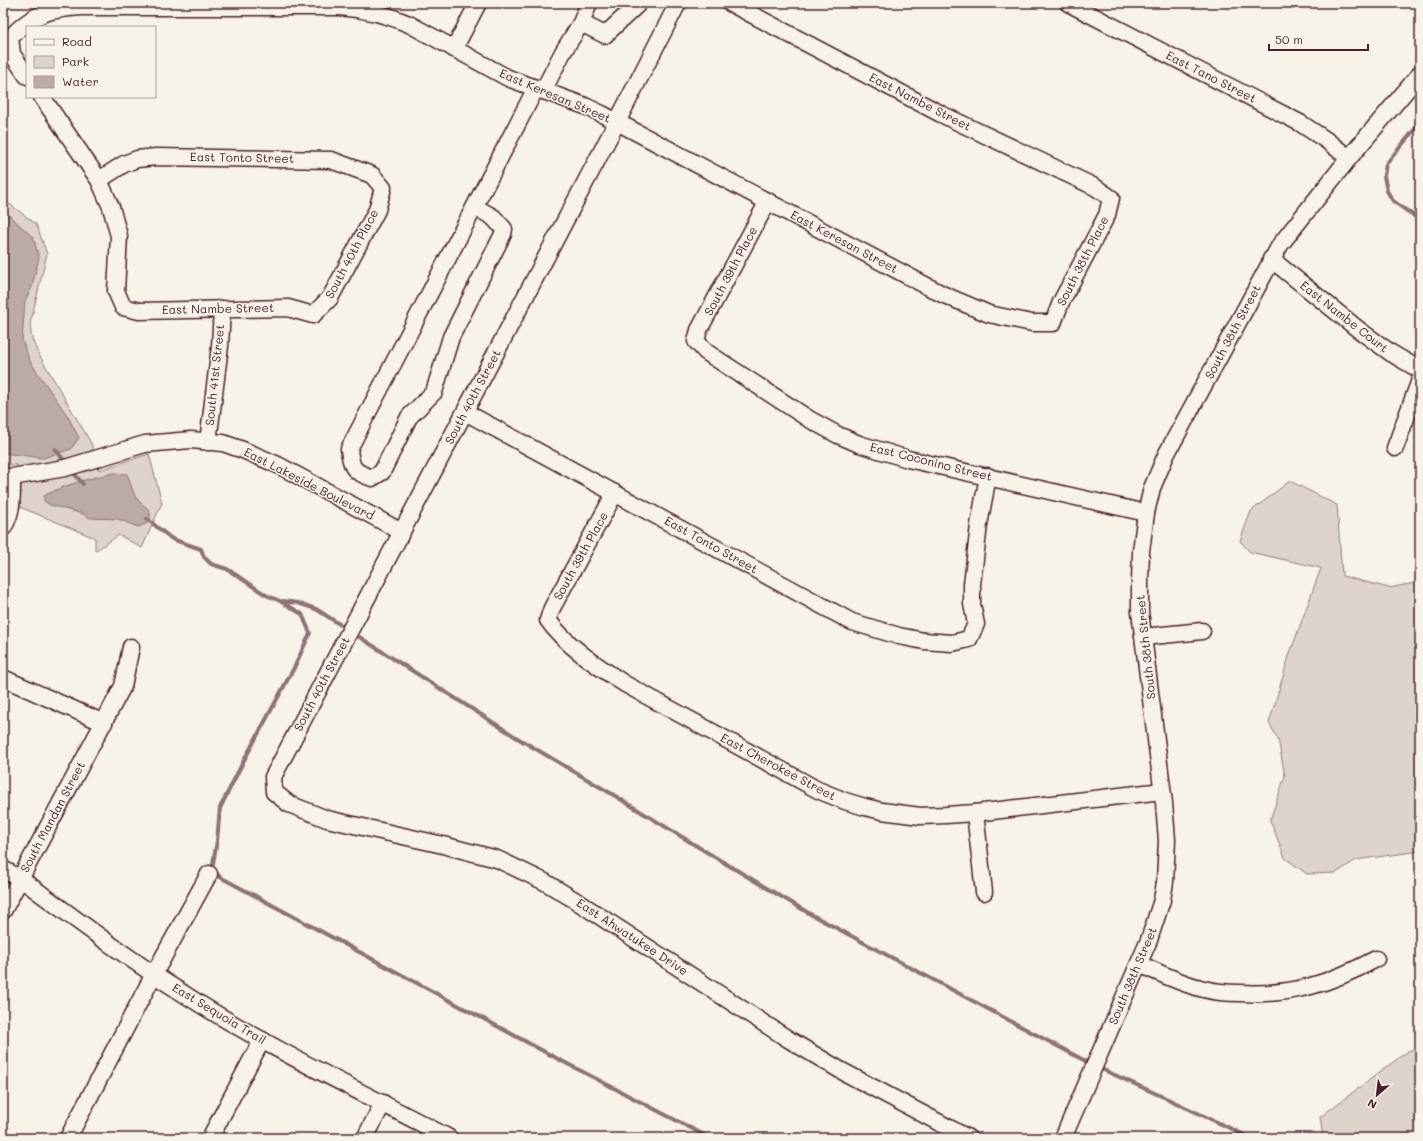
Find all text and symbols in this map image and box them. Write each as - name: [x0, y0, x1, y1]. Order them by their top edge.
- legend: [26, 26, 156, 98]
- scale bar: [1269, 26, 1368, 52]
- text: 50 m: [1275, 31, 1303, 47]
- text: Road: [62, 33, 92, 49]
- street label: East Tano Street: [1164, 46, 1259, 106]
- text: Park: [62, 53, 89, 69]
- street label: East Keresan Street: [497, 64, 614, 126]
- street label: East Nambe Street: [867, 68, 974, 134]
- text: Water: [62, 73, 99, 89]
- street label: East Tonto Street: [190, 148, 294, 166]
- street label: South 40th Place: [321, 206, 381, 301]
- street label: East Keresan Street: [788, 206, 901, 276]
- street label: South 38th Place: [1053, 213, 1112, 308]
- street label: South 39th Place: [700, 223, 760, 318]
- street label: East Nambe Court: [1297, 277, 1392, 356]
- street label: South 38th Street: [1200, 282, 1264, 382]
- street label: East Nambe Street: [162, 299, 274, 317]
- street label: South 41st Street: [201, 323, 227, 426]
- street label: South 40th Street: [440, 346, 504, 447]
- street label: East Coconino Street: [869, 438, 994, 484]
- street label: East Lakeside Boulevard: [242, 443, 378, 523]
- street label: South 39th Place: [549, 508, 611, 603]
- street label: East Tonto Street: [662, 512, 761, 576]
- street label: South 38th Street: [1132, 594, 1158, 700]
- street label: South 40th Street: [289, 633, 353, 734]
- street label: East Cherokee Street: [718, 729, 839, 803]
- street label: South Mandan Street: [16, 758, 88, 875]
- street label: East Ahwatukee Drive: [574, 894, 691, 978]
- street label: South 38th Street: [1104, 924, 1160, 1027]
- street label: East Sequoia Trail: [170, 979, 269, 1047]
- north arrow: [1357, 1075, 1397, 1115]
- text: N: [1365, 1096, 1379, 1113]

